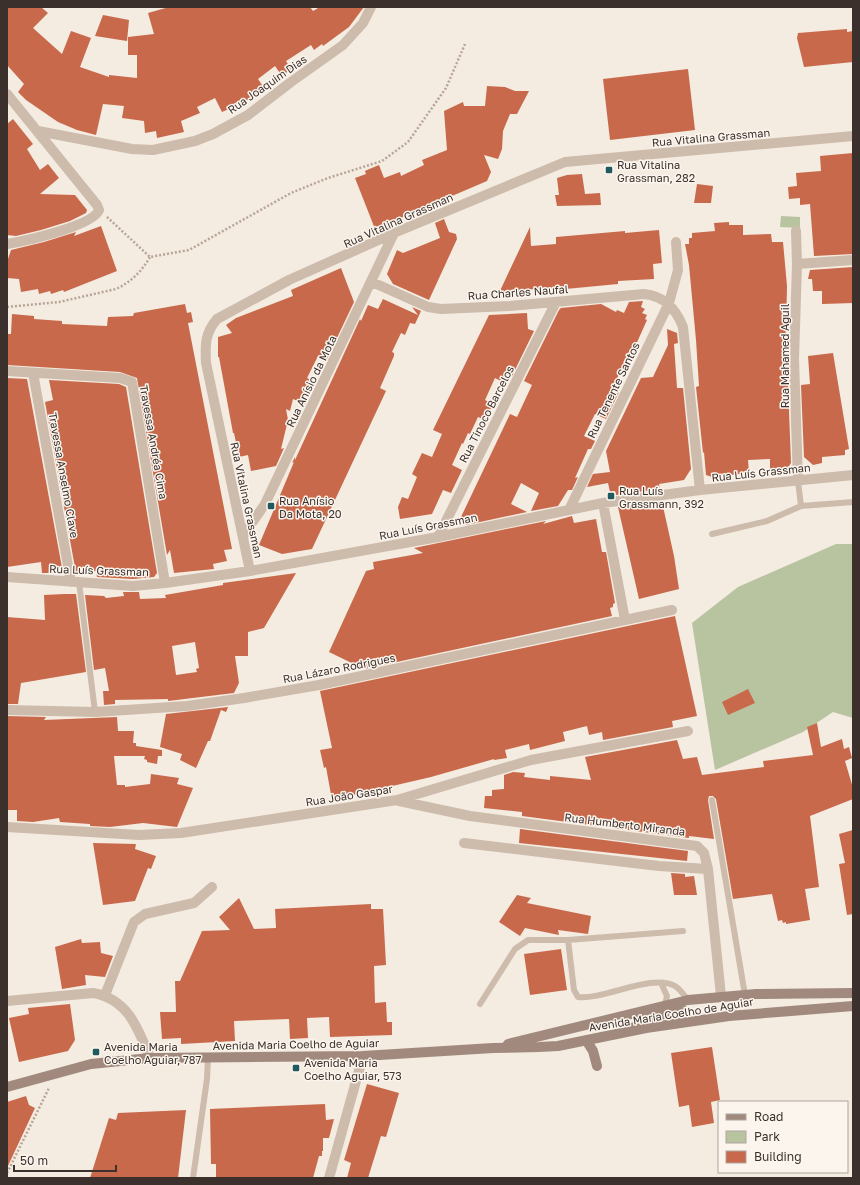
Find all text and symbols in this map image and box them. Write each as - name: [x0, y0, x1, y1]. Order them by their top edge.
- street label: Rua Joaquim Dias: [225, 52, 309, 116]
- street label: Rua Vitalina Grassman: [651, 125, 771, 149]
- place label: Rua Vitalina Grassman, 282: [617, 158, 695, 184]
- marker: Rua Vitalina Grassman, 282: [604, 165, 614, 175]
- street label: Rua Vitalina Grassman: [341, 190, 455, 250]
- street label: Rua Charles Naufal: [467, 282, 569, 302]
- street label: Rua Mahamed Aguil: [778, 303, 791, 408]
- street label: Rua Anísio da Mota: [283, 333, 339, 429]
- street label: Rua Tenente Santos: [584, 340, 642, 440]
- street label: Rua Tinoco Barcelos: [456, 363, 516, 465]
- street label: Travessa Andréa Cima: [138, 384, 170, 500]
- street label: Travessa Anselmo Clave: [47, 411, 81, 539]
- street label: Rua Vitalina Grassman: [228, 441, 266, 559]
- street label: Rua Luís Grassman: [711, 460, 811, 484]
- place label: Rua Luís Grassmann, 392: [619, 484, 704, 510]
- marker: Rua Luís Grassmann, 392: [606, 491, 616, 501]
- place label: Rua Anísio Da Mota, 20: [279, 494, 342, 520]
- marker: Rua Anísio Da Mota, 20: [266, 501, 276, 511]
- street label: Rua Luís Grassman: [378, 510, 478, 542]
- street label: Rua Luís Grassman: [49, 562, 149, 578]
- street label: Rua Lázaro Rodrigues: [282, 651, 397, 685]
- street label: Rua João Gaspar: [304, 782, 394, 808]
- street label: Rua Humberto Miranda: [564, 810, 686, 838]
- street label: Avenida Maria Coelho de Aguiar: [588, 994, 755, 1033]
- street label: Avenida Maria Coelho de Aguiar: [213, 1036, 380, 1052]
- place label: Avenida Maria Coelho Aguiar, 787: [104, 1040, 201, 1066]
- marker: Avenida Maria Coelho Aguiar, 787: [91, 1047, 101, 1057]
- place label: Avenida Maria Coelho Aguiar, 573: [304, 1056, 402, 1082]
- marker: Avenida Maria Coelho Aguiar, 573: [291, 1063, 301, 1073]
- legend: [718, 1101, 848, 1173]
- text: Road: [754, 1109, 783, 1124]
- text: Park: [754, 1129, 780, 1144]
- scale bar: [14, 1147, 116, 1173]
- text: Building: [754, 1149, 802, 1164]
- text: 50 m: [20, 1153, 48, 1168]

